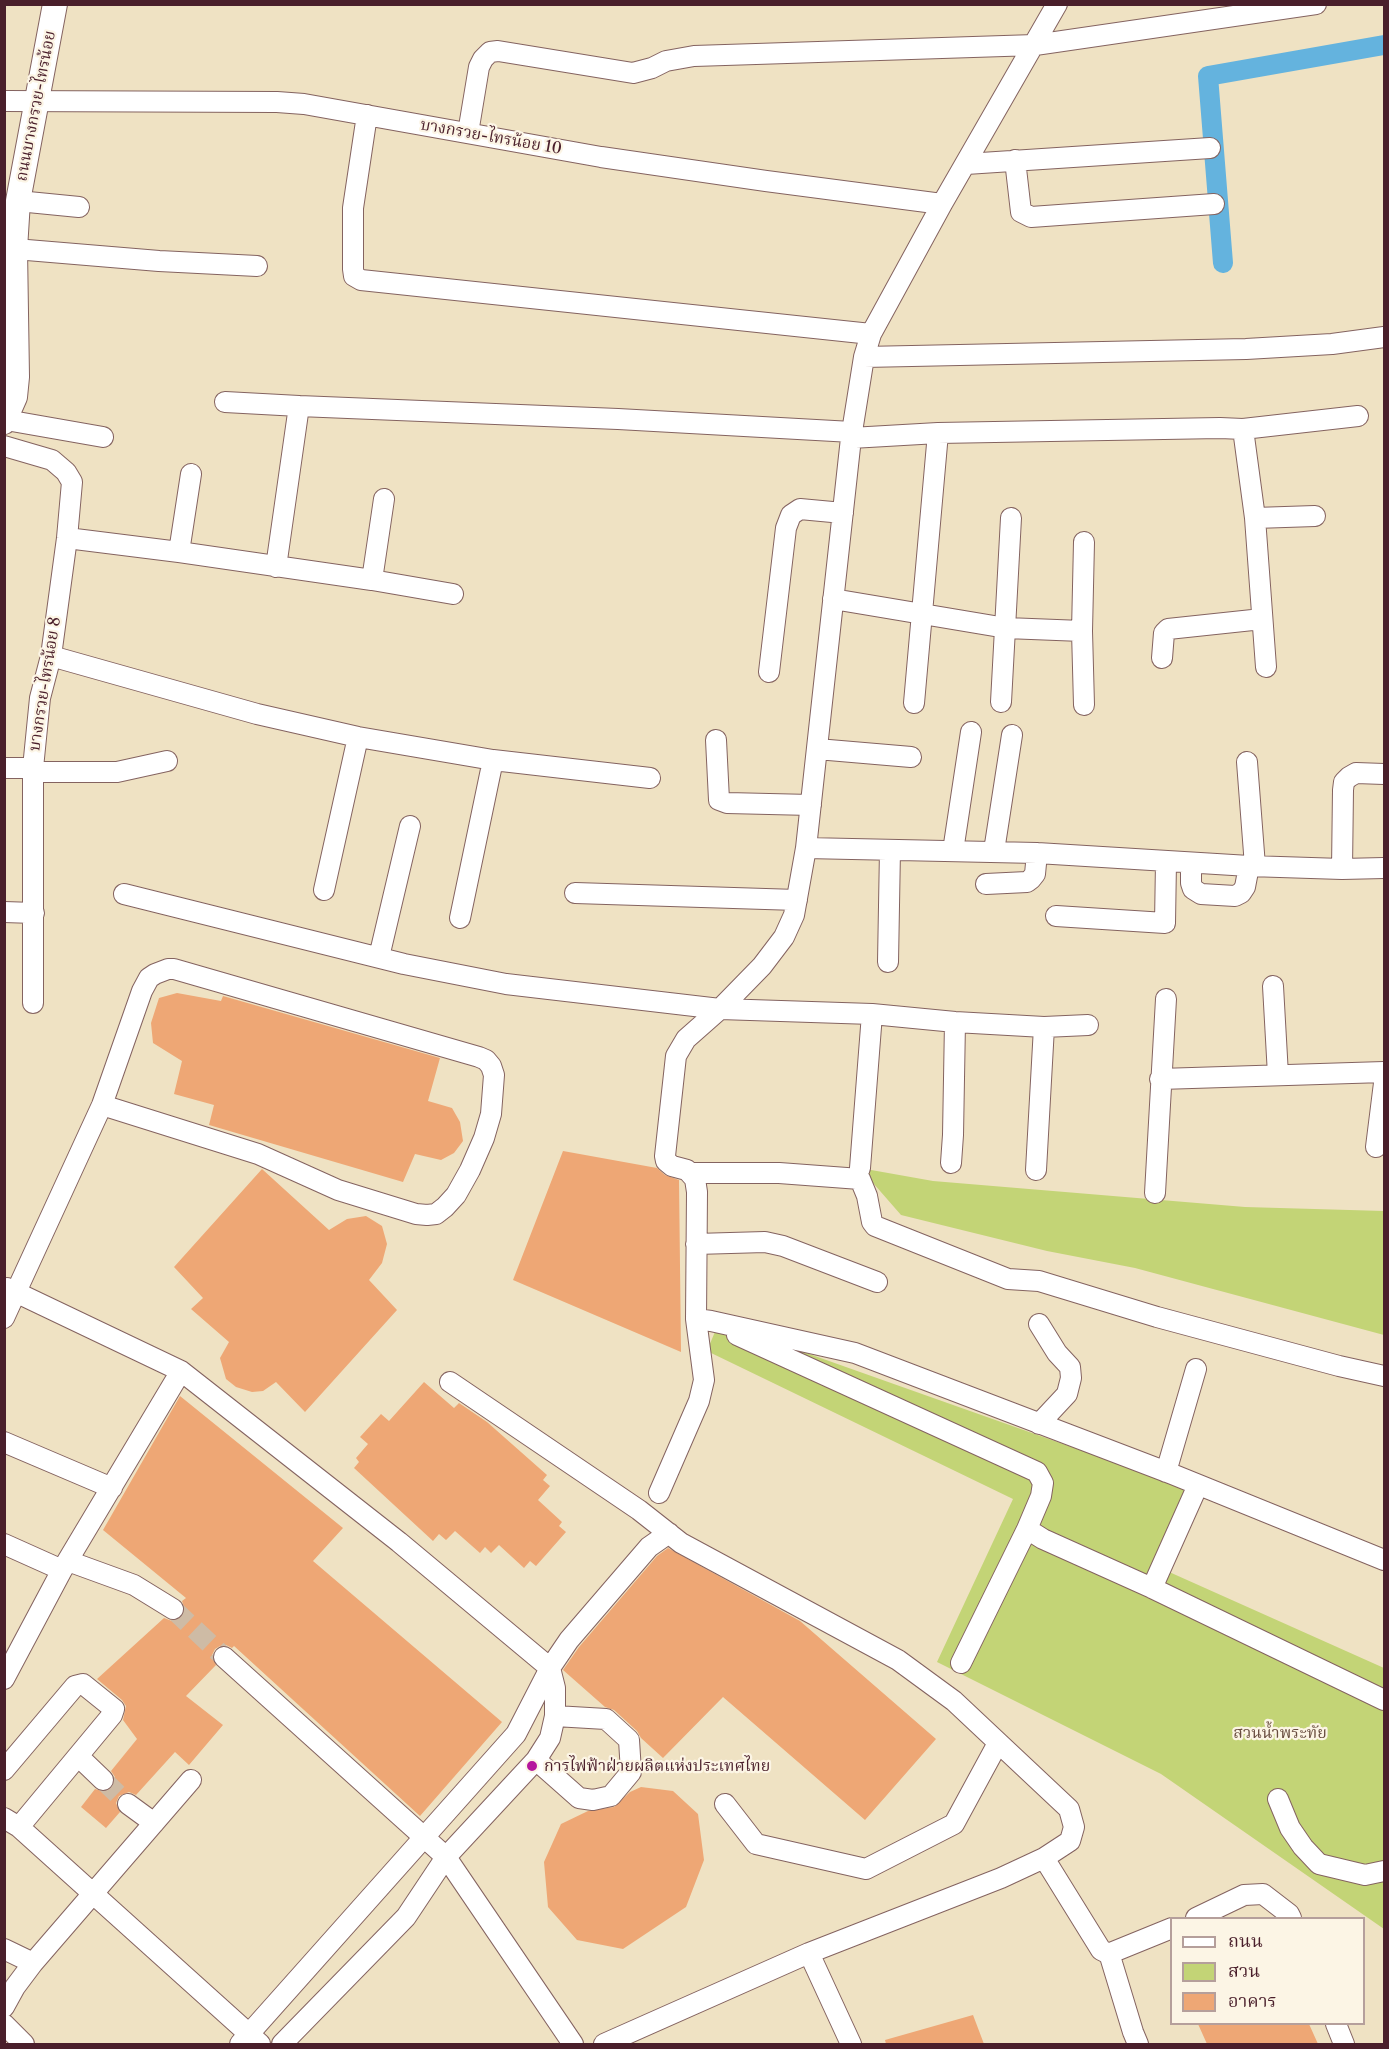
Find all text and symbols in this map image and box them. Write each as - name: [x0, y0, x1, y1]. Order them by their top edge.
- street label: ถนนบางกรวย-ไทรน้อย: [12, 29, 60, 183]
- street label: บางกรวย-ไทรน้อย 10: [419, 115, 563, 159]
- street label: บางกรวย-ไทรน้อย 8: [25, 615, 65, 753]
- park label: สวนน้ำพระทัย: [1233, 1723, 1327, 1743]
- place label: การไฟฟ้าฝ่ายผลิตแห่งประเทศไทย: [544, 1756, 770, 1776]
- marker: การไฟฟ้าฝ่ายผลิตแห่งประเทศไทย: [525, 1759, 539, 1773]
- legend: [1170, 1917, 1365, 2025]
- text: ถนน: [1228, 1930, 1263, 1952]
- text: สวน: [1228, 1960, 1260, 1982]
- text: อาคาร: [1228, 1990, 1277, 2012]

